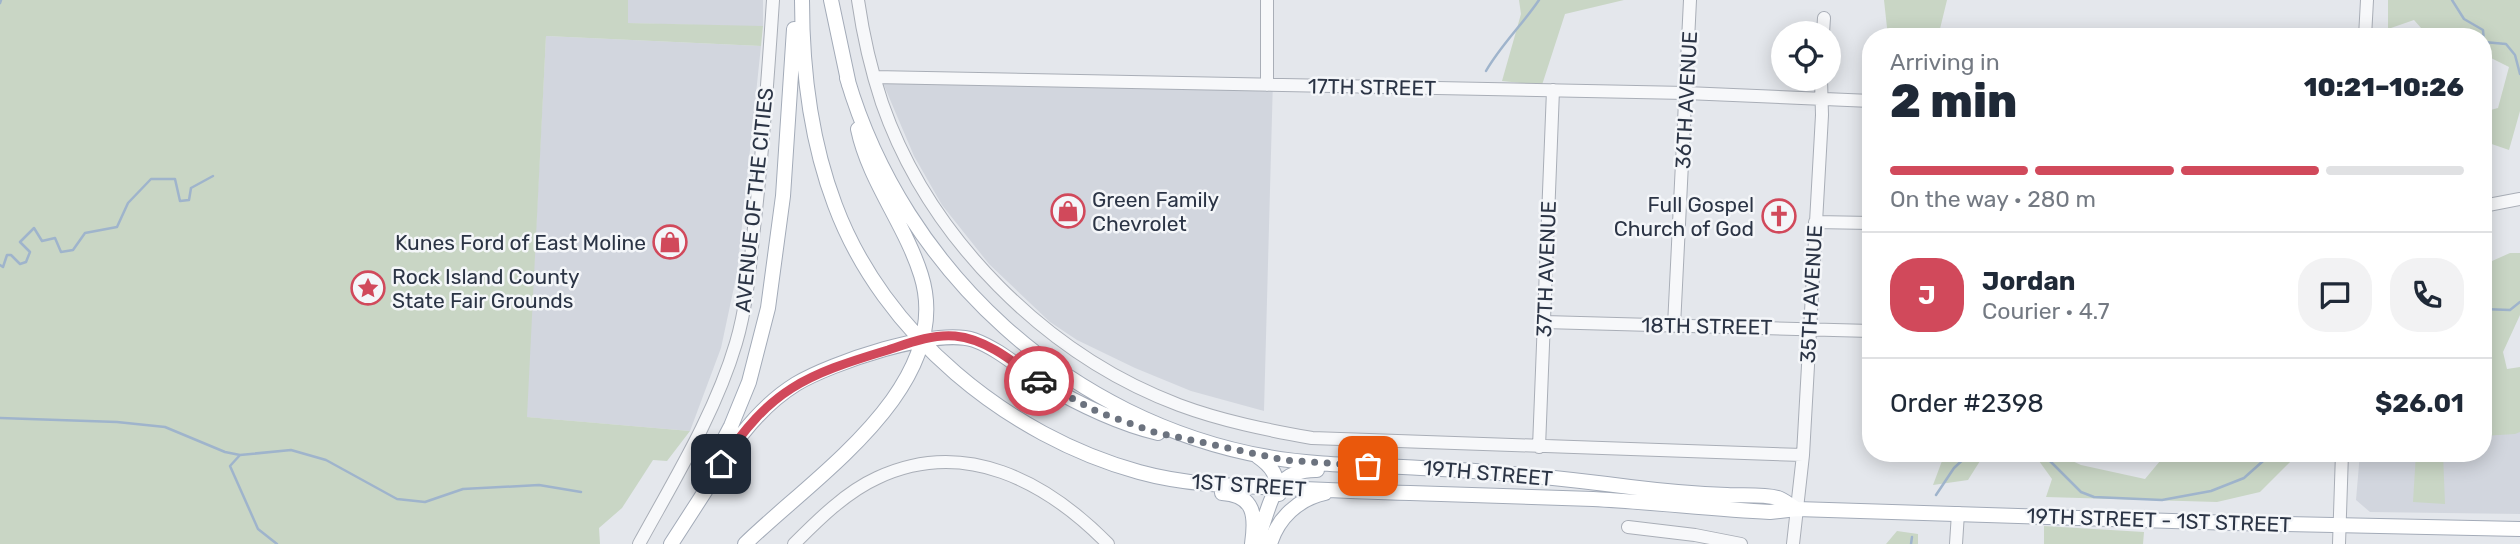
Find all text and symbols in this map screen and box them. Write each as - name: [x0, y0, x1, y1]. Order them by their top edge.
- map controls: [1771, 21, 1841, 91]
- button: locate: [1771, 21, 1841, 91]
- street label: 36TH AVENUE: [1670, 31, 1702, 169]
- text: Arriving in: [1890, 48, 2000, 76]
- text: 10:21–10:26: [2304, 72, 2464, 103]
- street label: 17TH STREET: [1308, 73, 1436, 101]
- text: 2 min: [1890, 74, 2017, 129]
- street label: AVENUE OF THE CITIES: [730, 86, 778, 314]
- text: On the way · 280 m: [1890, 185, 2096, 213]
- place label: Green Family Chevrolet: [1092, 187, 1220, 236]
- shop icon: Green Family Chevrolet: [1049, 192, 1087, 230]
- place label: Full Gospel Church of God: [1614, 192, 1754, 241]
- church icon: Full Gospel Church of God: [1760, 197, 1798, 235]
- street label: 37TH AVENUE: [1531, 200, 1561, 338]
- shop icon: Kunes Ford of East Moline: [651, 223, 689, 261]
- street label: 35TH AVENUE: [1795, 224, 1827, 364]
- place label: Kunes Ford of East Moline: [395, 230, 646, 255]
- button: chat: [2298, 258, 2372, 332]
- button: phone: [2390, 258, 2464, 332]
- place label: Rock Island County State Fair Grounds: [392, 264, 580, 313]
- text: Jordan: [1982, 266, 2075, 297]
- place icon: Rock Island County State Fair Grounds: [349, 269, 387, 307]
- text: J: [1918, 280, 1936, 311]
- text: Courier · 4.7: [1982, 297, 2109, 325]
- street label: 18TH STREET: [1641, 312, 1773, 340]
- courier: [1004, 346, 1074, 416]
- icon: car: [1020, 362, 1058, 400]
- text: Order #2398: [1890, 388, 2044, 419]
- text: $26.01: [2375, 388, 2464, 419]
- pin: [691, 434, 751, 494]
- pin: [1338, 436, 1398, 496]
- icon: home: [702, 445, 740, 483]
- icon: bag: [1349, 447, 1387, 485]
- street label: 19TH STREET: [1422, 455, 1554, 491]
- street label: 1ST STREET: [1191, 469, 1307, 501]
- street label: 19TH STREET - 1ST STREET: [2026, 503, 2292, 537]

